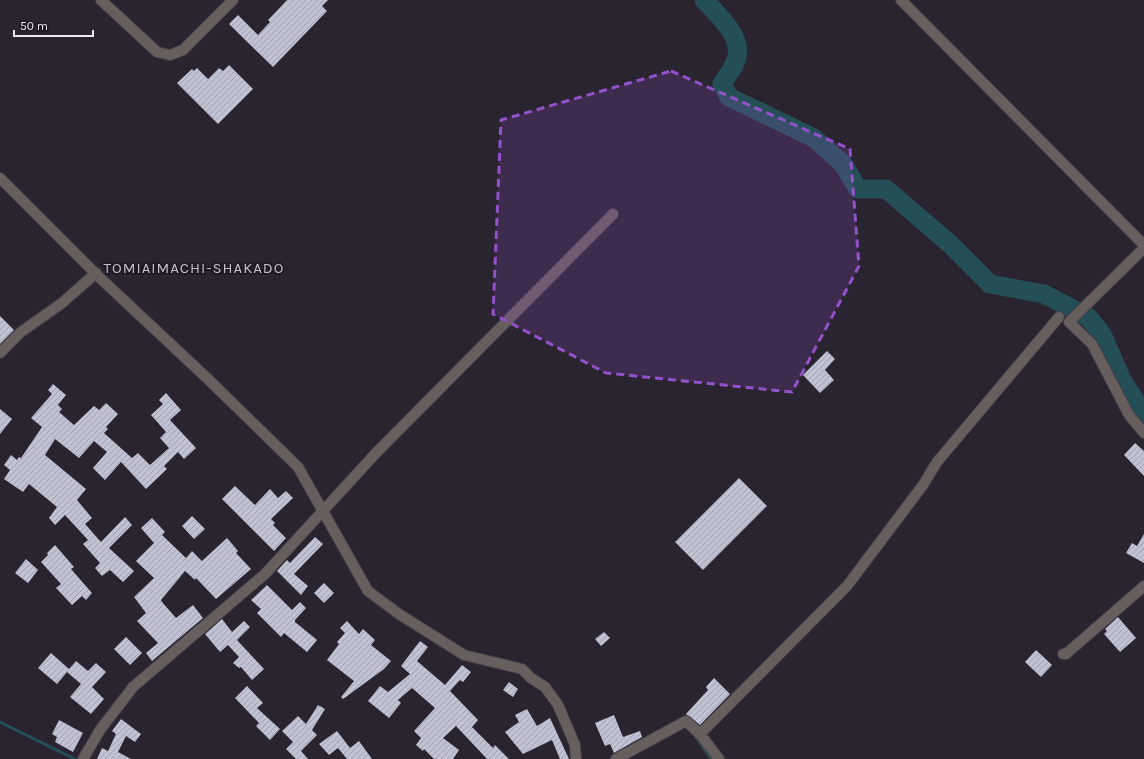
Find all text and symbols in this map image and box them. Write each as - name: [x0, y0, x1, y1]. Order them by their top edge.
- scale bar: [14, 12, 93, 38]
- text: 50 m: [20, 19, 48, 33]
- district label: TOMIAIMACHI-SHAKADO: [104, 259, 284, 277]

